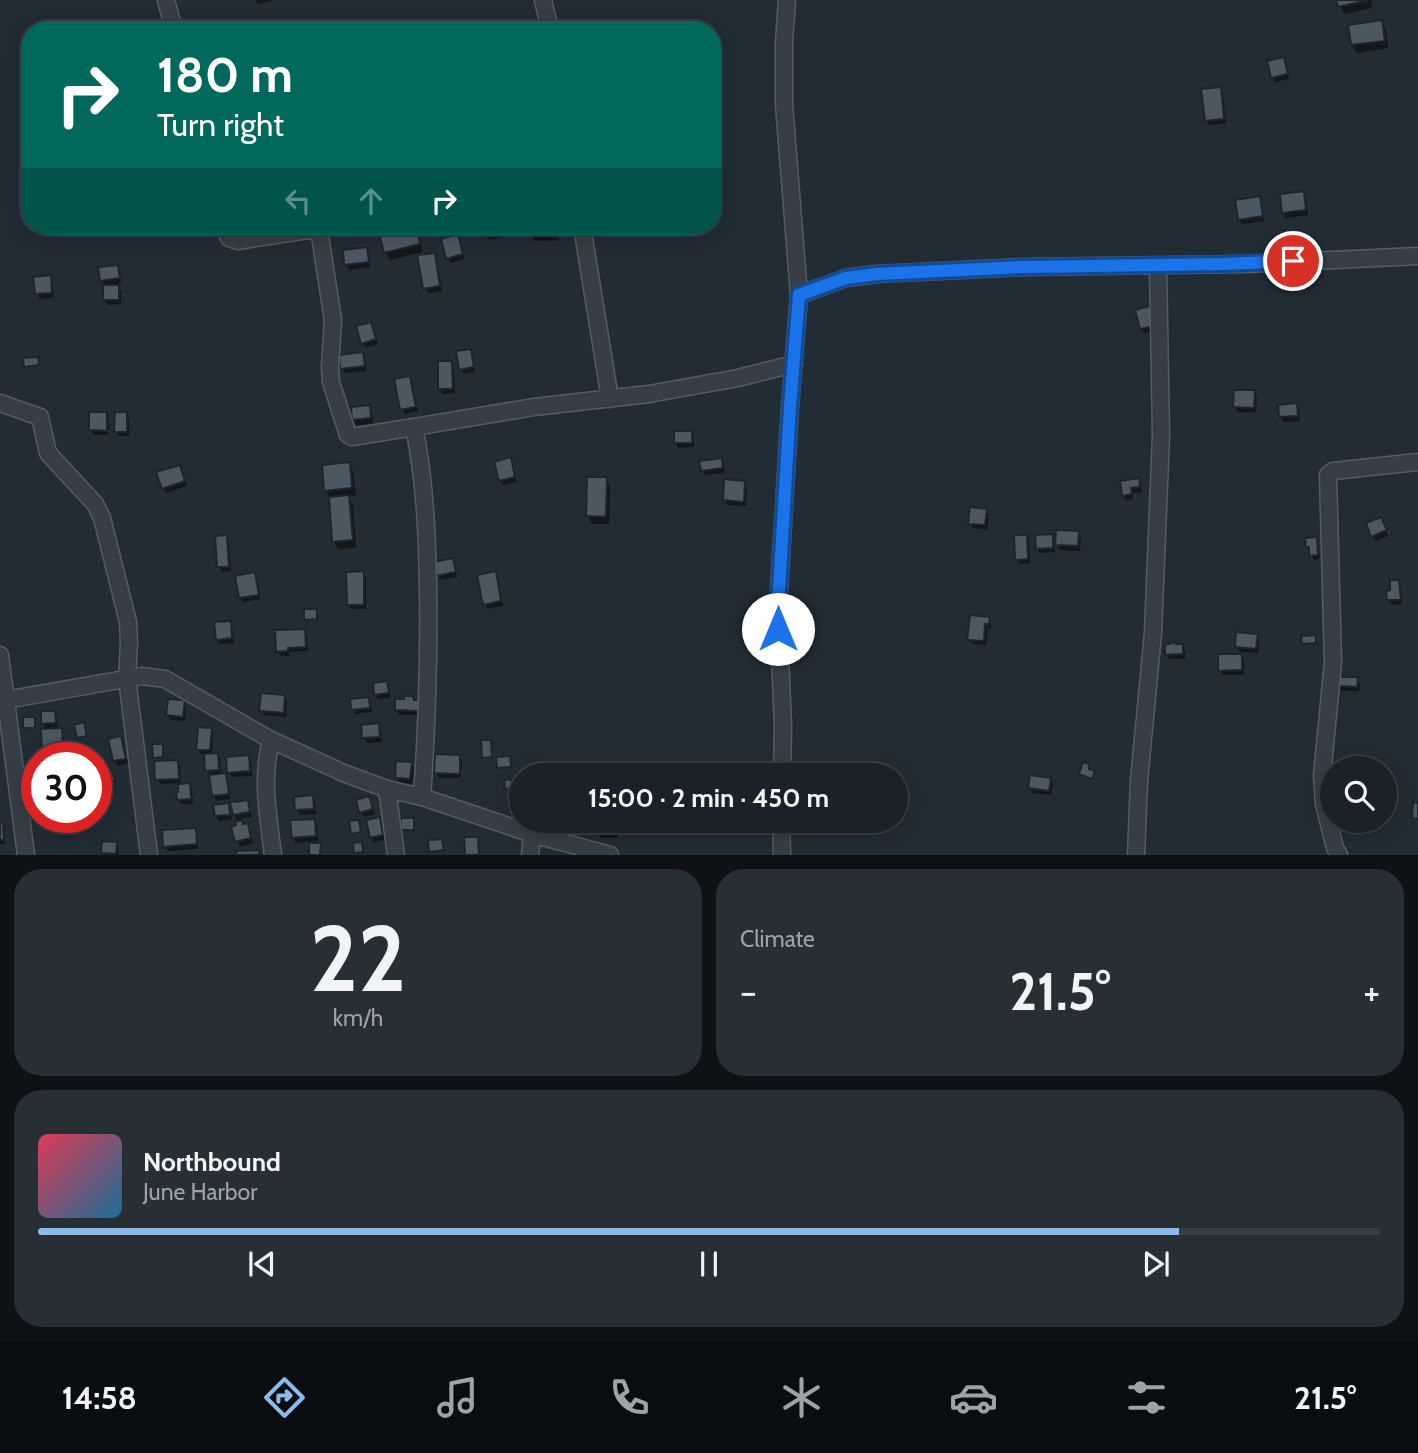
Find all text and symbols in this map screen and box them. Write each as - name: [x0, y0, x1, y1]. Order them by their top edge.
- text: 180 m: [157, 45, 293, 104]
- icon: right: [42, 49, 133, 140]
- text: Turn right: [157, 105, 284, 144]
- icon: left: [279, 182, 317, 220]
- icon: ahead: [352, 182, 390, 220]
- icon: right: [425, 182, 463, 220]
- pin: [1263, 231, 1323, 291]
- icon: arrive: [1274, 242, 1312, 280]
- position arrow: [741, 592, 815, 666]
- speed limit sign: 30: [21, 742, 112, 833]
- map controls: [1320, 756, 1397, 833]
- button: search: [1320, 756, 1397, 833]
- text: 15:00 · 2 min · 450 m: [588, 782, 829, 814]
- text: 22: [310, 903, 406, 1014]
- text: Climate: [740, 925, 815, 953]
- text: 21.5°: [1009, 960, 1111, 1023]
- text: −: [740, 968, 757, 1015]
- text: +: [1363, 968, 1380, 1015]
- text: km/h: [333, 1004, 383, 1032]
- text: Northbound: [143, 1146, 281, 1178]
- text: June Harbor: [143, 1178, 257, 1206]
- icon: previous: [243, 1245, 281, 1283]
- icon: pause: [690, 1245, 728, 1283]
- icon: next: [1137, 1245, 1175, 1283]
- icon: directions: [260, 1373, 309, 1422]
- icon: music: [433, 1373, 482, 1422]
- icon: phone: [605, 1373, 654, 1422]
- icon: climate: [777, 1373, 826, 1422]
- icon: car: [949, 1373, 998, 1422]
- icon: filters: [1122, 1373, 1171, 1422]
- text: 14:58: [62, 1378, 137, 1417]
- text: 21.5°: [1294, 1378, 1356, 1417]

